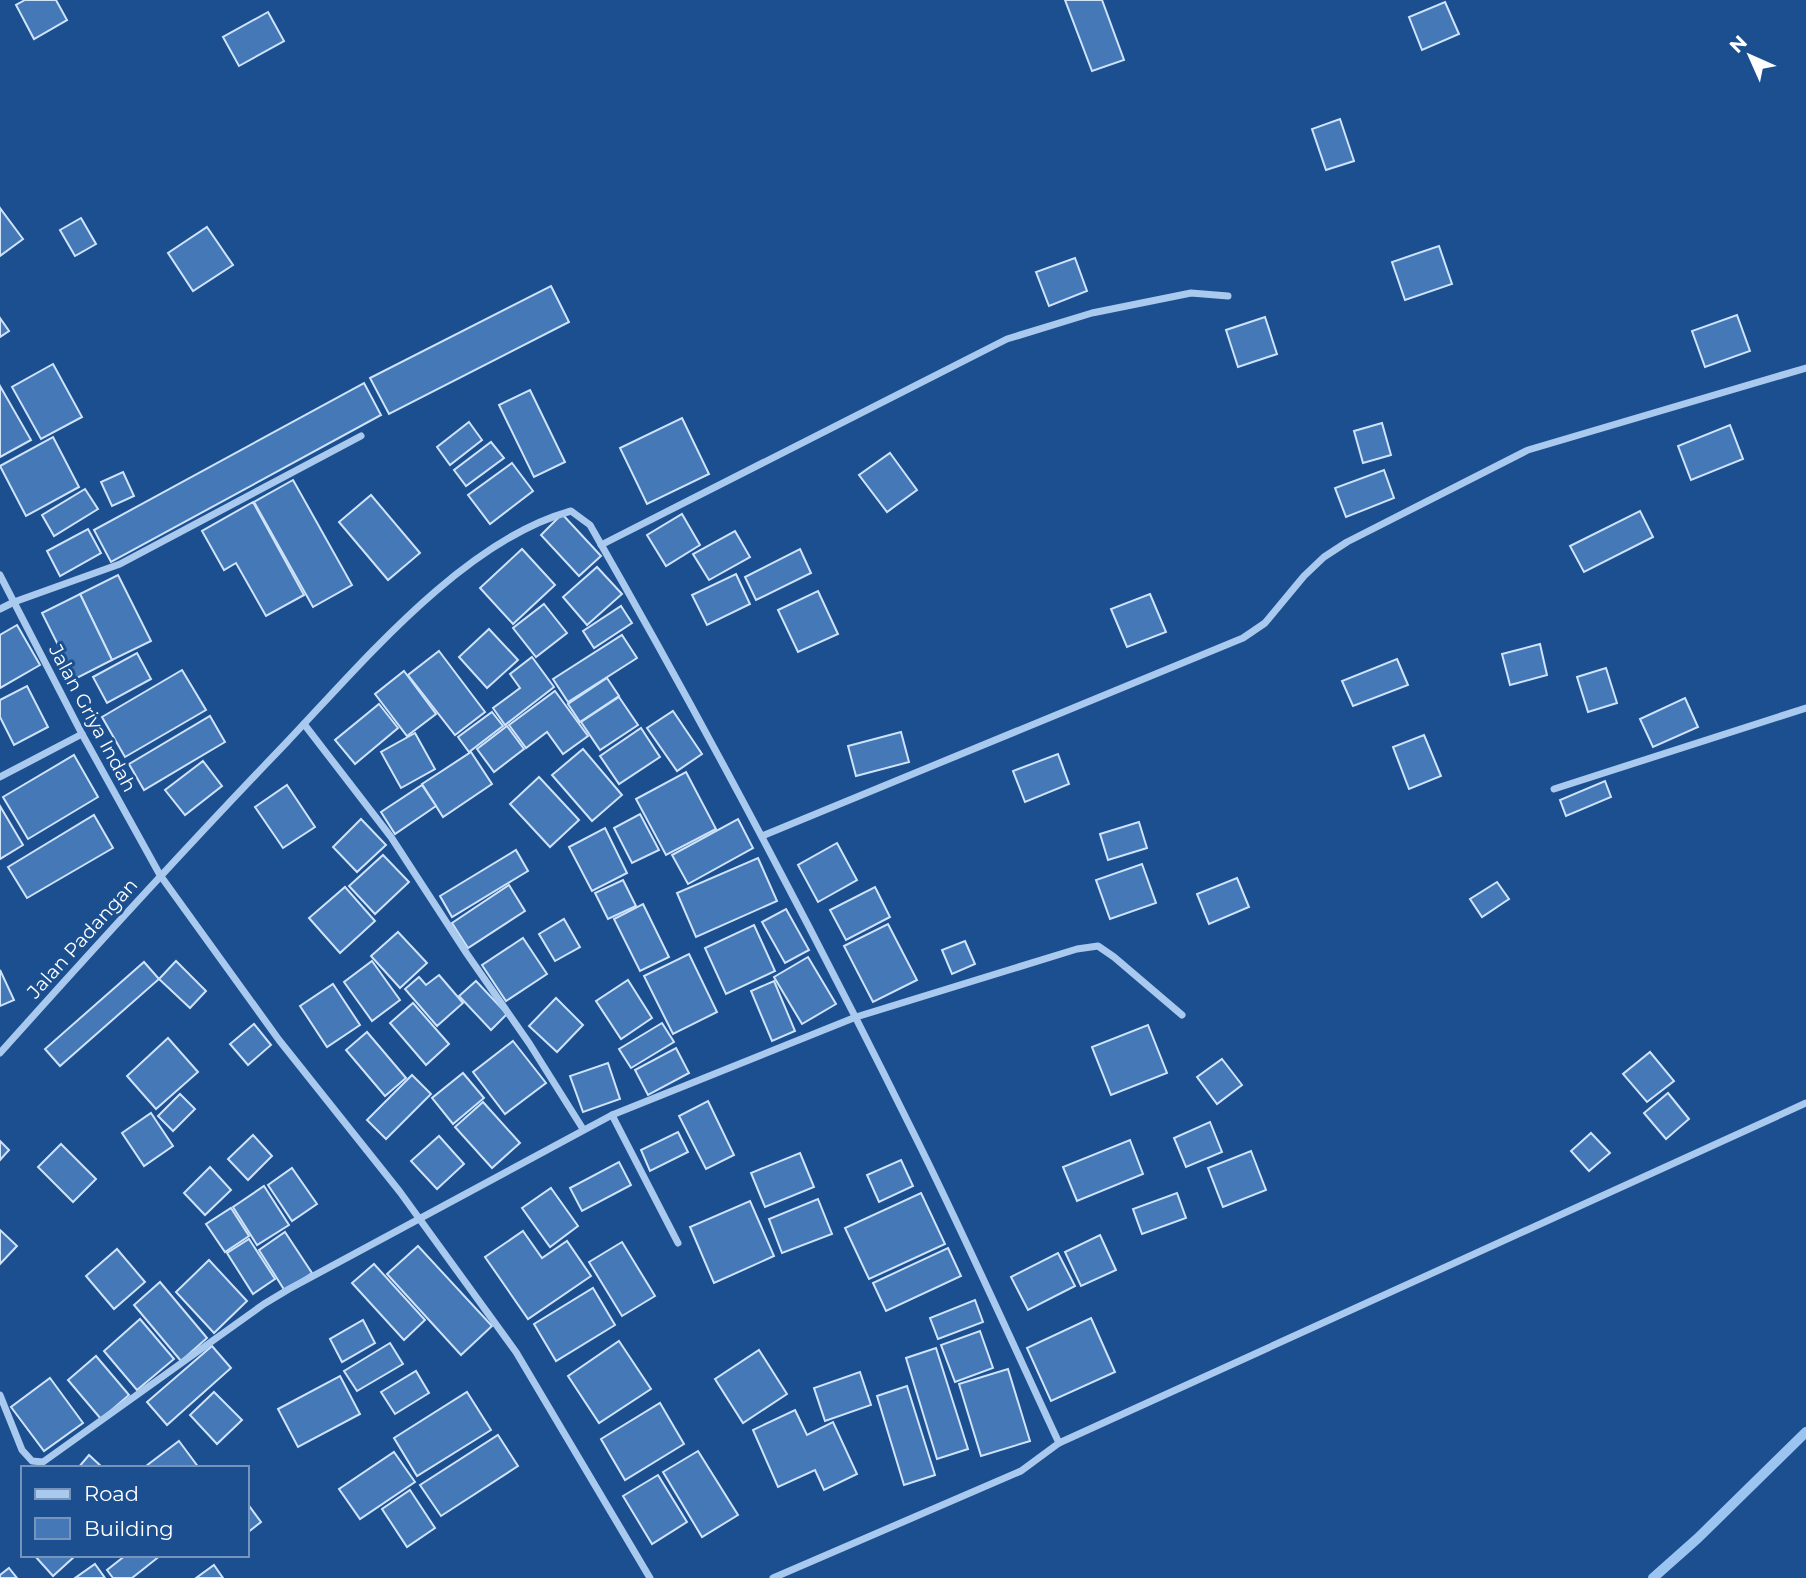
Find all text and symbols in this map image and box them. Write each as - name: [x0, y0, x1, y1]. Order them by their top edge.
- north arrow: [1715, 21, 1785, 91]
- text: N: [1725, 31, 1752, 58]
- street label: Jalan Griya Indah: [44, 640, 141, 796]
- street label: Jalan Padangan: [22, 874, 142, 1004]
- legend: [21, 1466, 248, 1557]
- text: Road: [84, 1481, 139, 1506]
- text: Building: [84, 1516, 174, 1541]

